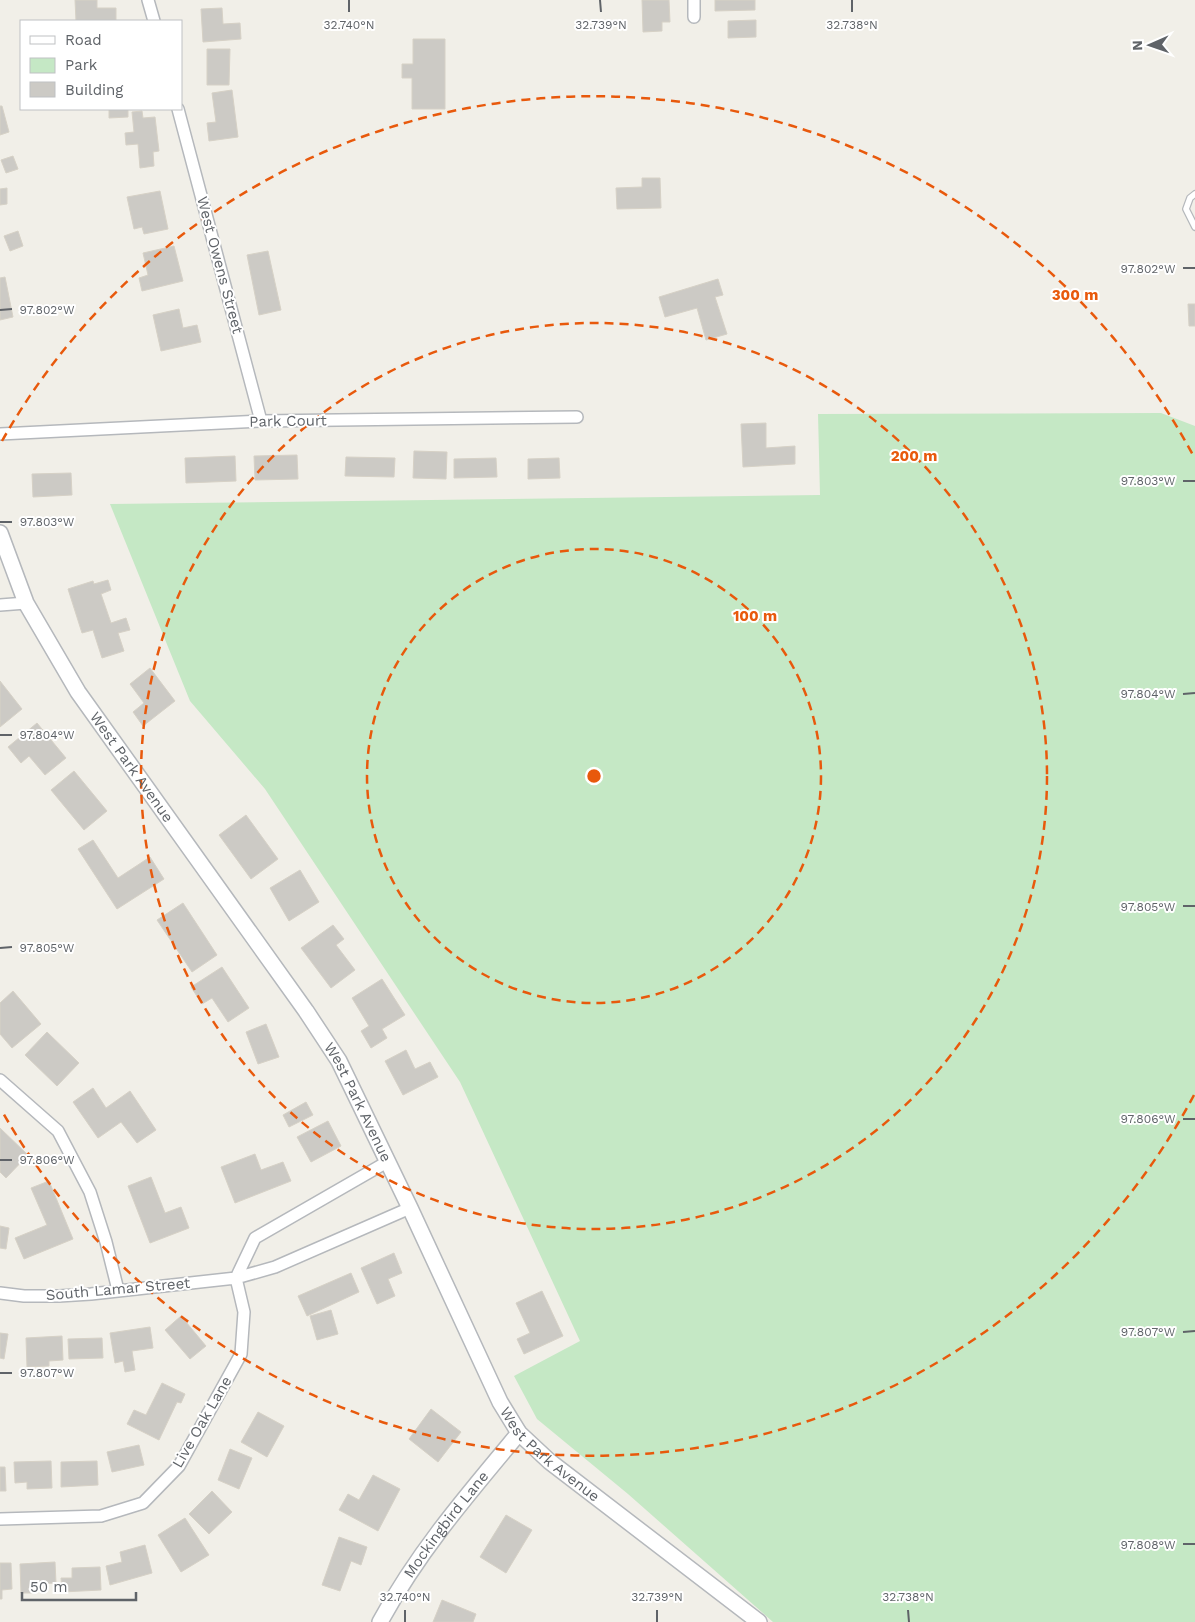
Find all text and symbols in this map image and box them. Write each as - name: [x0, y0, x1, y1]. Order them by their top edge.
- text: 32.740°N: [323, 18, 375, 32]
- text: 32.739°N: [575, 18, 627, 32]
- text: 32.738°N: [826, 18, 878, 32]
- legend: [20, 20, 182, 110]
- north arrow: [1125, 20, 1175, 70]
- text: Road: [65, 31, 102, 49]
- text: N: [1129, 40, 1145, 51]
- text: Park: [65, 56, 98, 74]
- text: Building: [65, 81, 123, 99]
- street label: West Owens Street: [193, 194, 247, 336]
- text: 97.802°W: [1121, 262, 1176, 276]
- text: 300 m: [1052, 286, 1098, 304]
- text: 97.802°W: [20, 303, 75, 317]
- street label: Park Court: [249, 411, 328, 431]
- text: 200 m: [891, 447, 937, 465]
- text: 97.803°W: [1121, 474, 1176, 488]
- text: 97.803°W: [20, 515, 75, 529]
- text: 100 m: [733, 607, 777, 625]
- text: 97.804°W: [1120, 687, 1176, 701]
- street label: West Park Avenue: [86, 708, 177, 826]
- text: 97.804°W: [19, 728, 75, 742]
- centre of rings: [585, 767, 603, 785]
- text: 97.805°W: [1121, 900, 1176, 914]
- text: 97.805°W: [20, 941, 75, 955]
- street label: West Park Avenue: [320, 1039, 395, 1165]
- text: 97.806°W: [1120, 1112, 1176, 1126]
- text: 97.806°W: [19, 1153, 75, 1167]
- street label: South Lamar Street: [45, 1274, 192, 1304]
- text: 97.807°W: [1121, 1325, 1176, 1339]
- text: 97.807°W: [20, 1366, 75, 1380]
- street label: Live Oak Lane: [168, 1373, 236, 1471]
- street label: West Park Avenue: [496, 1404, 603, 1506]
- street label: Mockingbird Lane: [400, 1468, 492, 1581]
- text: 97.808°W: [1120, 1538, 1176, 1552]
- scale bar: [22, 1570, 136, 1602]
- text: 50 m: [30, 1578, 67, 1596]
- text: 32.740°N: [379, 1590, 431, 1604]
- text: 32.739°N: [631, 1590, 683, 1604]
- text: 32.738°N: [882, 1590, 934, 1604]

